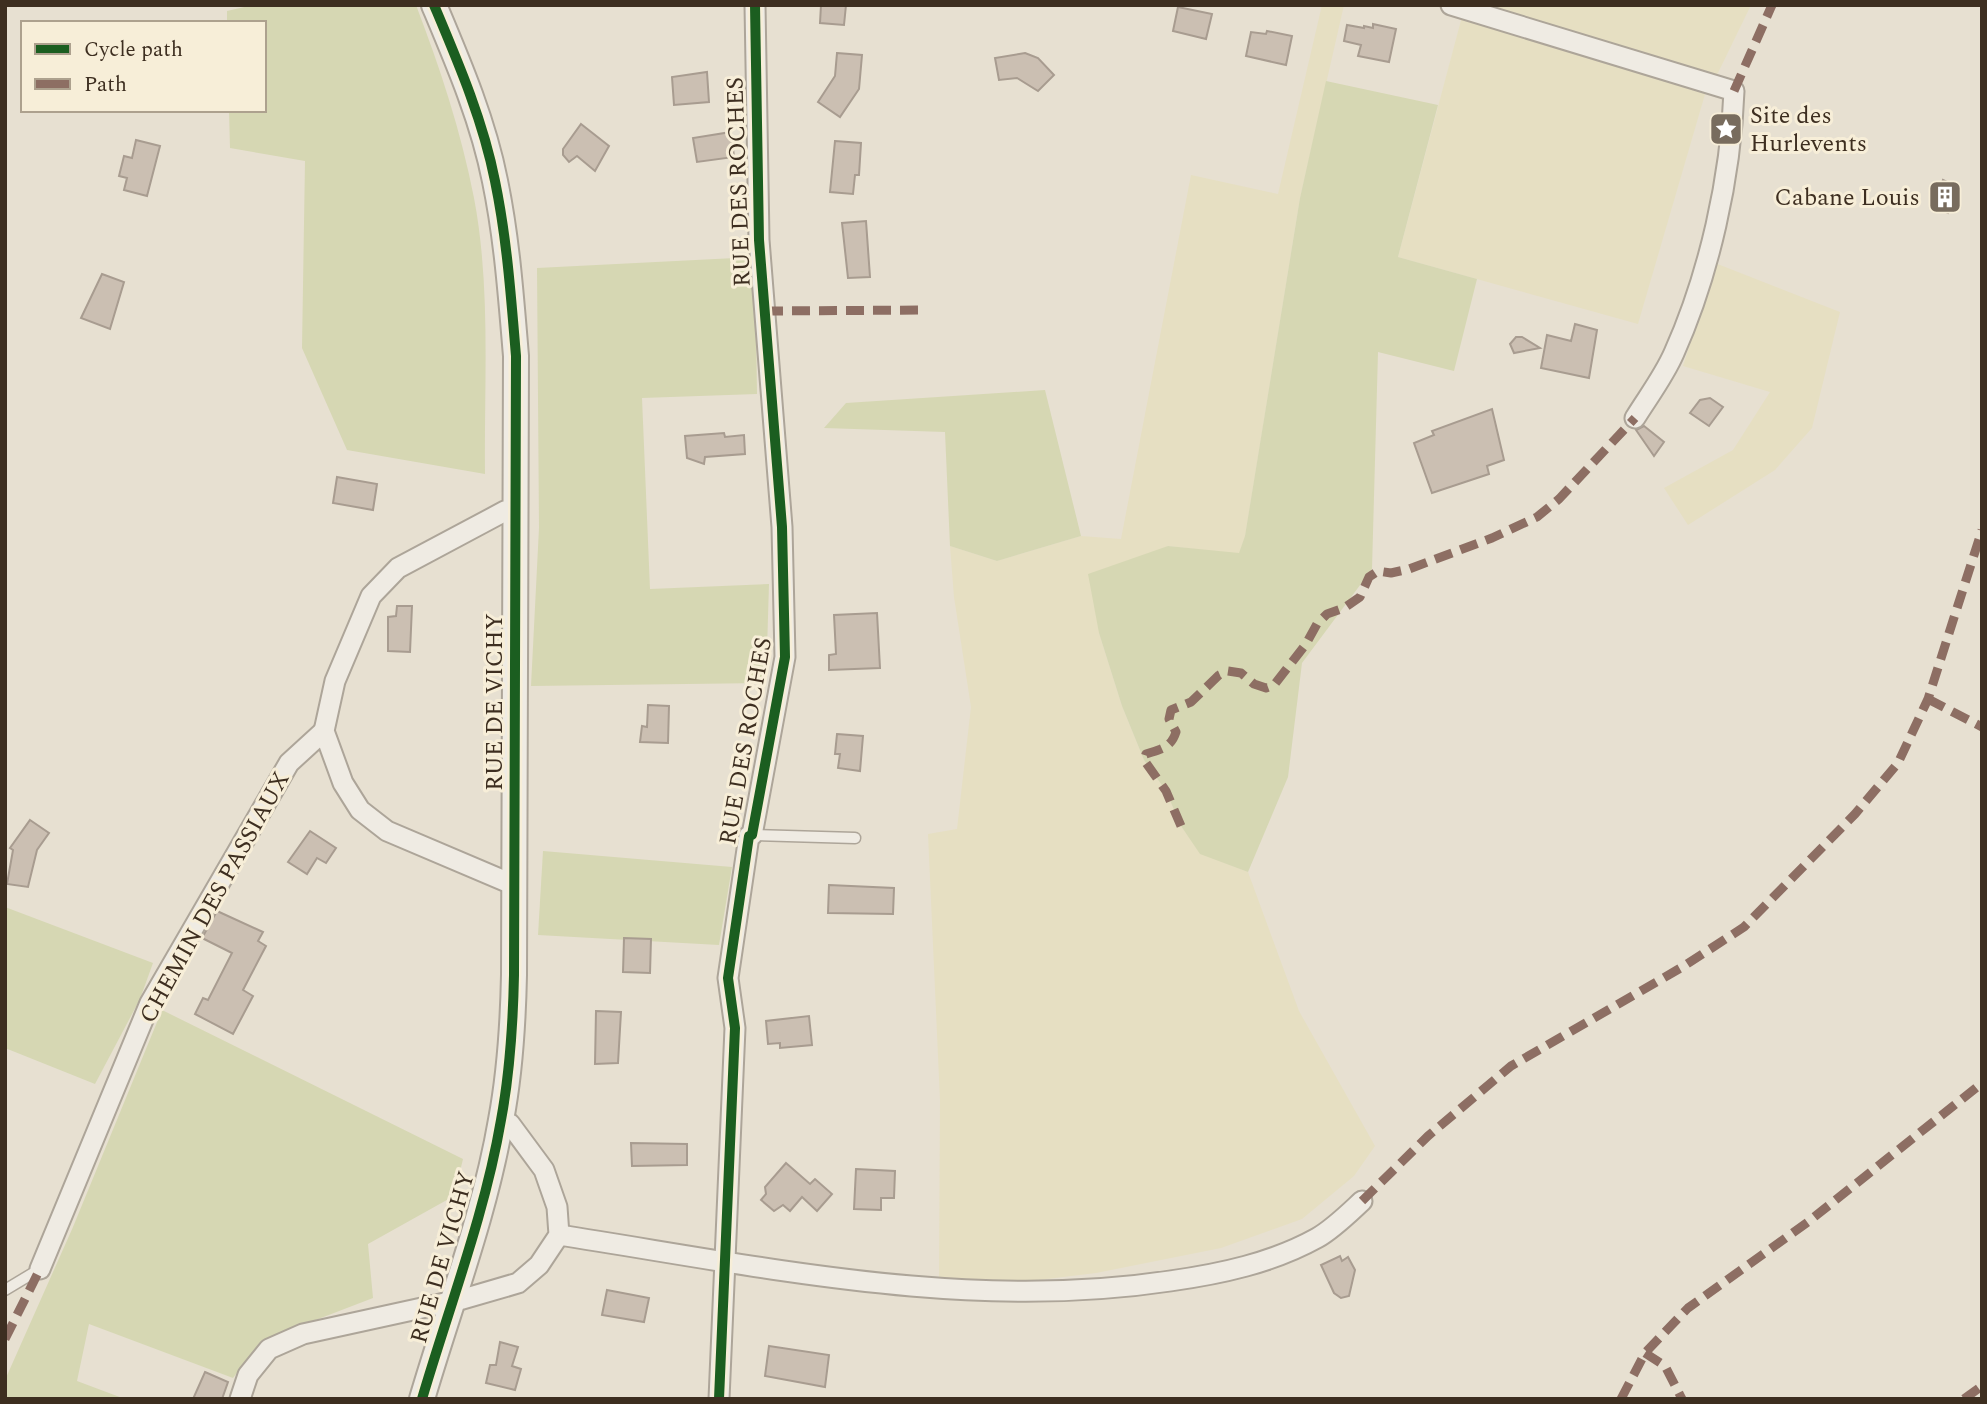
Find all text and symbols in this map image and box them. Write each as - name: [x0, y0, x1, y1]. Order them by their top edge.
- legend: [21, 21, 266, 112]
- text: Cycle path: [84, 34, 183, 66]
- text: Path: [84, 69, 127, 101]
- street label: RUE DES ROCHES: [717, 76, 761, 288]
- place label: Site des Hurlevents: [1750, 98, 1867, 162]
- place icon: Site des Hurlevents: [1707, 110, 1745, 148]
- building icon: Cabane Louis: [1926, 178, 1964, 216]
- place label: Cabane Louis: [1775, 180, 1920, 216]
- street label: RUE DE VICHY: [477, 613, 513, 791]
- street label: RUE DES ROCHES: [710, 635, 782, 848]
- street label: CHEMIN DES PASSIAUX: [130, 765, 299, 1030]
- street label: RUE DE VICHY: [401, 1167, 485, 1348]

